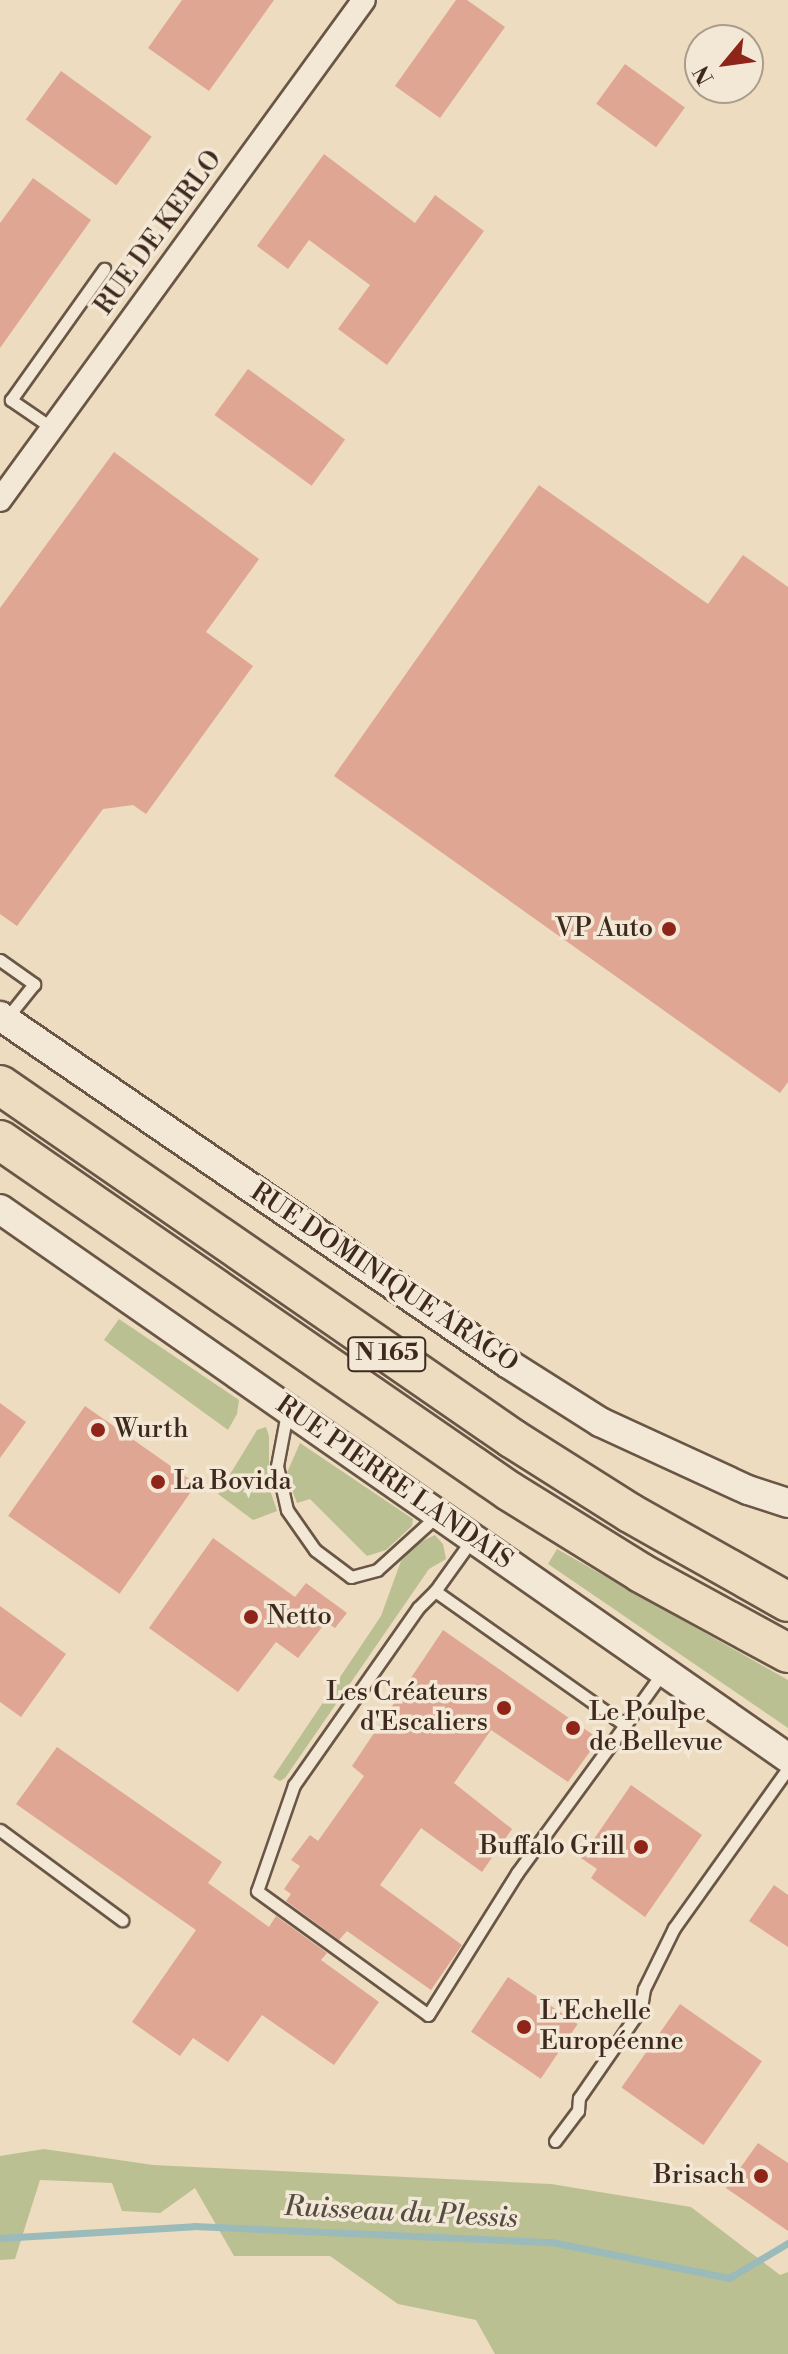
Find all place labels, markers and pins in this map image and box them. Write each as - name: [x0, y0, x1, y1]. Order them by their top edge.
- place label: VP Auto: [555, 913, 653, 945]
- marker: VP Auto: [660, 920, 678, 938]
- place label: Wurth: [114, 1414, 189, 1446]
- marker: Wurth: [89, 1421, 107, 1439]
- place label: La Bovida: [174, 1466, 292, 1498]
- marker: La Bovida: [149, 1473, 167, 1491]
- place label: Netto: [267, 1601, 332, 1633]
- marker: Netto: [242, 1608, 260, 1626]
- place label: Les Créateurs d'Escaliers: [326, 1677, 488, 1738]
- place label: Le Poulpe de Bellevue: [589, 1697, 723, 1758]
- marker: Les Créateurs d'Escaliers: [495, 1699, 513, 1717]
- marker: Le Poulpe de Bellevue: [564, 1719, 582, 1737]
- place label: Buffalo Grill: [479, 1831, 625, 1863]
- marker: Buffalo Grill: [632, 1838, 650, 1856]
- place label: L'Echelle Européenne: [540, 1996, 684, 2058]
- marker: L'Echelle Européenne: [515, 2018, 533, 2036]
- place label: Brisach: [653, 2160, 745, 2192]
- marker: Brisach: [752, 2167, 770, 2185]

